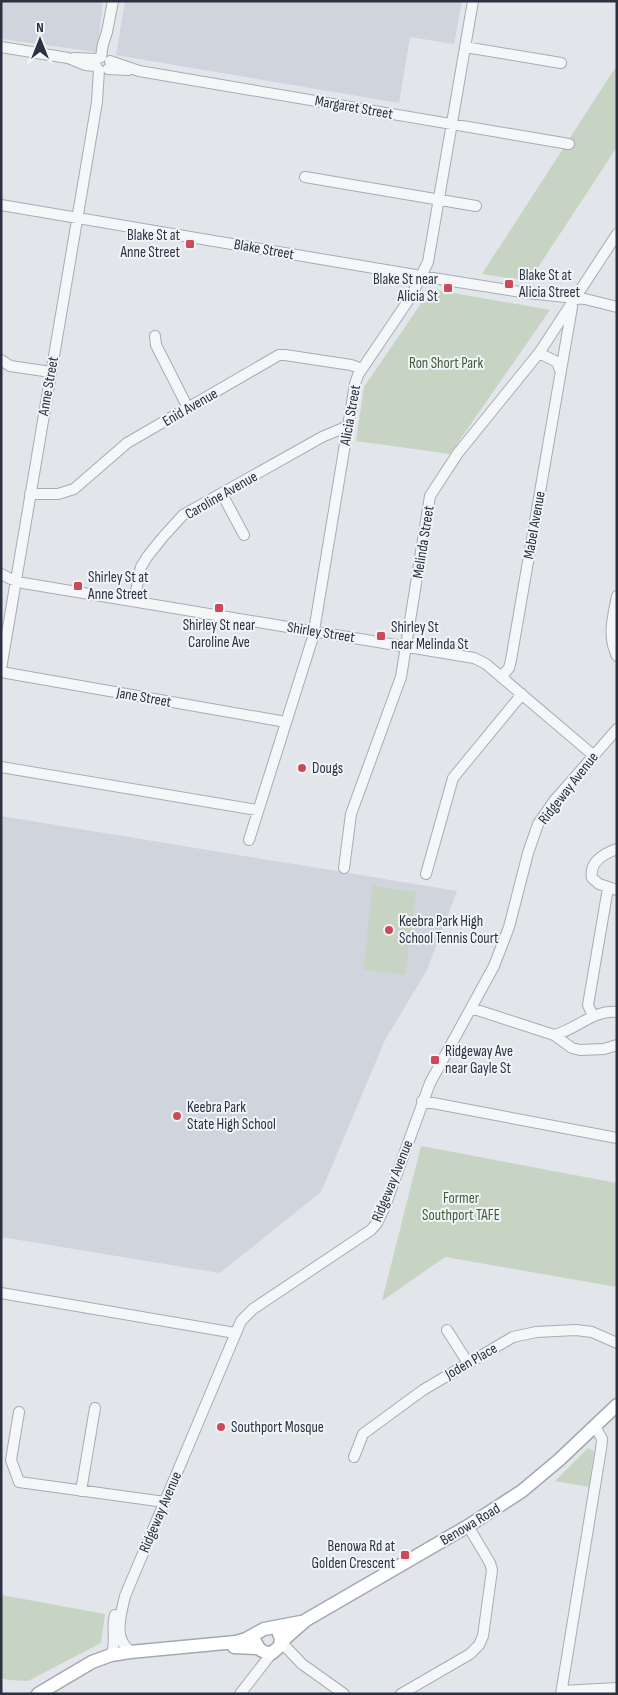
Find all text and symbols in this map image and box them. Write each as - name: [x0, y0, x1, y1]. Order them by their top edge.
- north arrow: [15, 15, 65, 65]
- text: N: [36, 19, 44, 36]
- street label: Margaret Street: [313, 91, 395, 124]
- place label: Blake St at Anne Street: [119, 226, 180, 262]
- street label: Blake Street: [232, 235, 296, 264]
- marker: Blake St at Anne Street: [184, 238, 196, 250]
- place label: Blake St at Alicia Street: [518, 266, 581, 302]
- place label: Blake St near Alicia St: [373, 270, 439, 306]
- marker: Blake St at Alicia Street: [503, 278, 515, 290]
- marker: Blake St near Alicia St: [442, 282, 454, 294]
- park label: Ron Short Park: [409, 354, 483, 373]
- street label: Anne Street: [34, 355, 63, 418]
- street label: Alicia Street: [336, 383, 365, 448]
- street label: Enid Avenue: [159, 384, 221, 431]
- street label: Caroline Avenue: [182, 467, 261, 524]
- street label: Mabel Avenue: [519, 490, 550, 561]
- street label: Melinda Street: [408, 504, 439, 580]
- place label: Shirley St at Anne Street: [87, 568, 149, 604]
- marker: Shirley St at Anne Street: [72, 580, 84, 592]
- marker: Shirley St near Caroline Ave: [213, 602, 225, 614]
- place label: Shirley St near Caroline Ave: [183, 616, 256, 652]
- street label: Shirley Street: [286, 618, 357, 647]
- place label: Shirley St near Melinda St: [391, 618, 469, 654]
- marker: Shirley St near Melinda St: [375, 630, 387, 642]
- street label: Jane Street: [114, 683, 173, 712]
- street label: Ridgeway Avenue: [534, 748, 603, 828]
- place label: Dougs: [312, 759, 343, 778]
- marker: Dougs: [296, 762, 308, 774]
- place label: Keebra Park High School Tennis Court: [399, 912, 499, 948]
- marker: Keebra Park High School Tennis Court: [383, 924, 395, 936]
- place label: Ridgeway Ave near Gayle St: [445, 1042, 513, 1078]
- marker: Ridgeway Ave near Gayle St: [429, 1054, 441, 1066]
- place label: Keebra Park State High School: [187, 1098, 276, 1134]
- marker: Keebra Park State High School: [171, 1110, 183, 1122]
- street label: Ridgeway Avenue: [367, 1137, 417, 1225]
- park label: Former Southport TAFE: [422, 1189, 500, 1225]
- street label: Joden Place: [441, 1339, 501, 1384]
- place label: Southport Mosque: [231, 1418, 324, 1437]
- marker: Southport Mosque: [215, 1421, 227, 1433]
- street label: Ridgeway Avenue: [135, 1469, 186, 1556]
- street label: Benowa Road: [437, 1499, 504, 1550]
- place label: Benowa Rd at Golden Crescent: [312, 1537, 395, 1573]
- marker: Benowa Rd at Golden Crescent: [399, 1549, 411, 1561]

